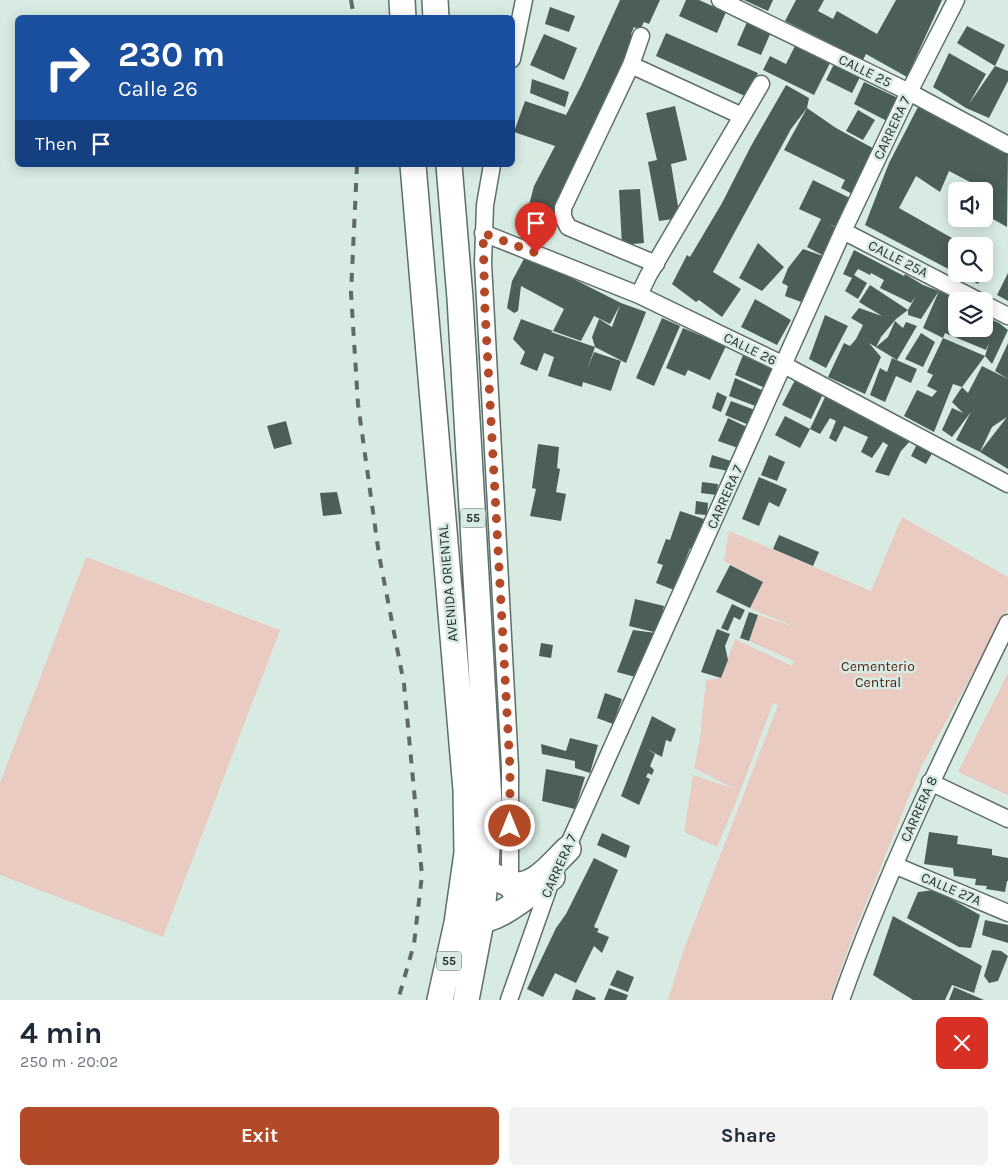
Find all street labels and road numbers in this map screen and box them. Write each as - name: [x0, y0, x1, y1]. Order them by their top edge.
- street label: CALLE 25: [836, 51, 894, 91]
- street label: CARRERA 7: [870, 93, 914, 162]
- street label: CALLE 25A: [865, 237, 931, 281]
- street label: CALLE 26: [721, 329, 779, 369]
- street label: CARRERA 7: [703, 462, 747, 532]
- road number: 55: [460, 508, 486, 528]
- street label: AVENIDA ORIENTAL: [434, 523, 462, 642]
- street label: CARRERA 8: [897, 773, 941, 845]
- street label: CARRERA 7: [537, 831, 581, 901]
- street label: CALLE 27A: [918, 869, 984, 909]
- road number: 55: [436, 951, 462, 970]

